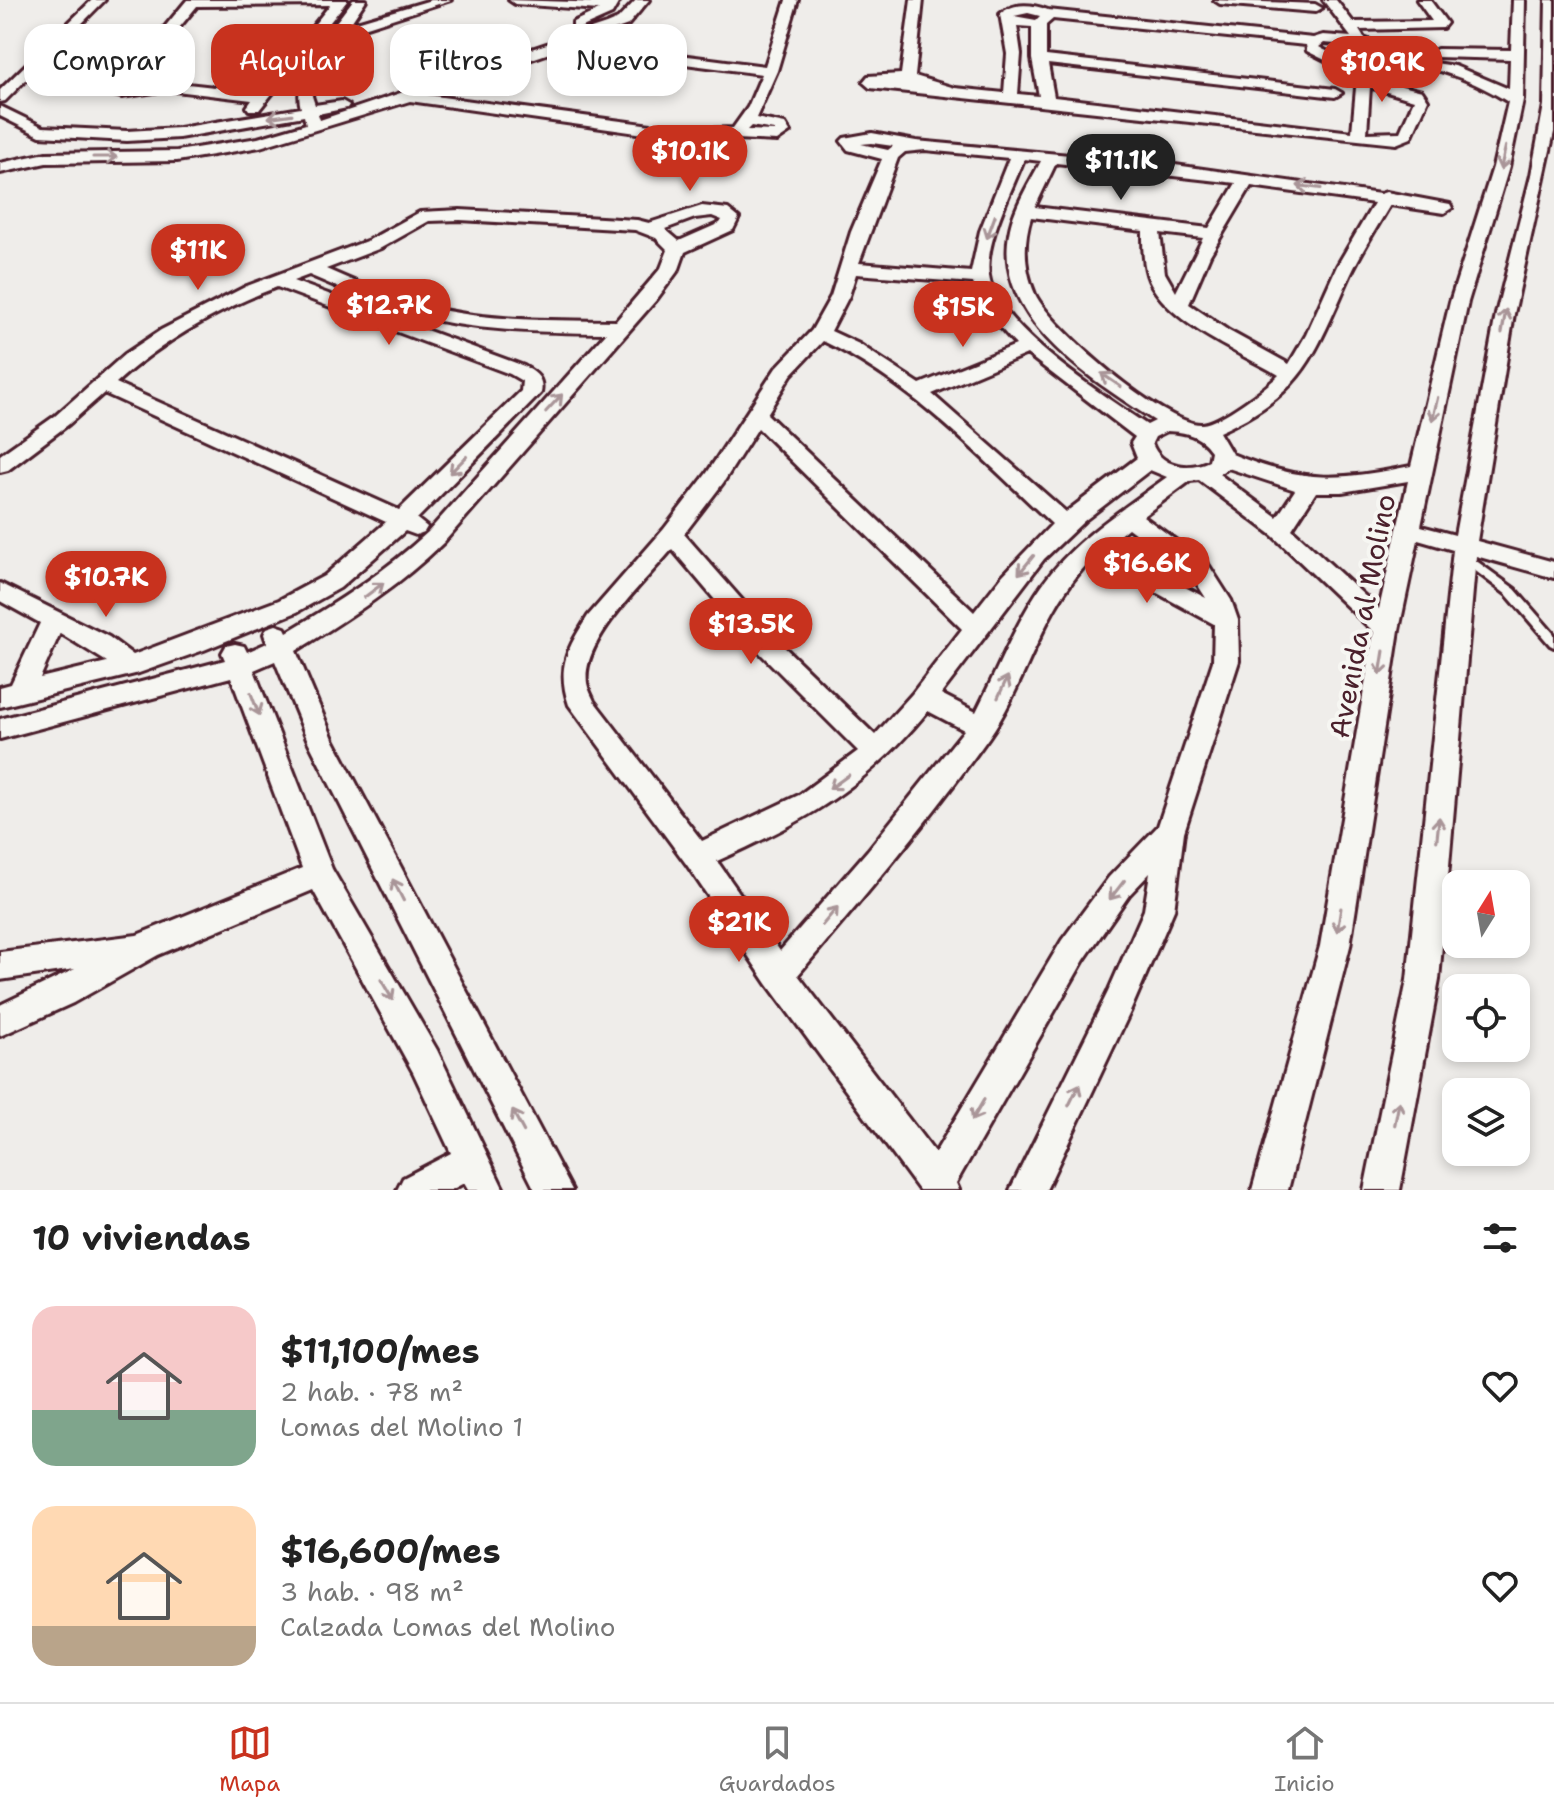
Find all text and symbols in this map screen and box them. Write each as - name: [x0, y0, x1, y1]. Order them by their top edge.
- chip: Comprar: [24, 24, 195, 96]
- chip: Alquilar: [211, 24, 374, 96]
- chip: Filtros: [390, 24, 531, 96]
- chip: Nuevo: [547, 24, 687, 96]
- pin: $10.9K: [1317, 36, 1447, 104]
- text: $10.9K: [1340, 44, 1424, 79]
- one-way arrow: [268, 109, 293, 124]
- pin: $10.1K: [625, 125, 755, 193]
- text: $10.1K: [650, 133, 730, 168]
- pin: $11.1K: [1056, 134, 1186, 202]
- text: $11.1K: [1084, 142, 1158, 177]
- one-way arrow: [1495, 145, 1510, 171]
- one-way arrow: [91, 149, 118, 165]
- one-way arrow: [1297, 179, 1322, 194]
- one-way arrow: [983, 214, 998, 239]
- pin: $11K: [151, 224, 245, 292]
- text: $11K: [169, 232, 227, 267]
- pin: $12.7K: [324, 279, 454, 347]
- pin: $15K: [916, 281, 1010, 349]
- text: $12.7K: [346, 287, 432, 322]
- text: $15K: [932, 289, 994, 324]
- one-way arrow: [1497, 309, 1512, 335]
- one-way arrow: [1100, 372, 1122, 389]
- one-way arrow: [544, 393, 563, 413]
- one-way arrow: [1427, 396, 1442, 421]
- one-way arrow: [448, 456, 468, 475]
- street label: Avenida al Molino: [1320, 491, 1404, 741]
- pin: $16.6K: [1082, 537, 1212, 605]
- text: $16.6K: [1103, 545, 1191, 580]
- pin: $10.7K: [41, 551, 171, 619]
- one-way arrow: [1017, 554, 1035, 574]
- text: $10.7K: [63, 559, 149, 594]
- one-way arrow: [363, 581, 384, 598]
- pin: $13.5K: [686, 598, 816, 666]
- text: $13.5K: [707, 606, 795, 641]
- one-way arrow: [1374, 650, 1389, 676]
- one-way arrow: [996, 675, 1011, 699]
- one-way arrow: [249, 691, 263, 716]
- one-way arrow: [829, 773, 850, 790]
- one-way arrow: [1431, 816, 1446, 843]
- north arrow: [1442, 870, 1530, 958]
- map controls: [1442, 870, 1530, 1166]
- one-way arrow: [390, 879, 405, 902]
- one-way arrow: [1108, 879, 1125, 900]
- pin: $21K: [692, 896, 786, 964]
- text: $21K: [707, 904, 771, 939]
- one-way arrow: [821, 906, 839, 926]
- one-way arrow: [1331, 907, 1346, 932]
- button: locate: [1442, 974, 1530, 1062]
- one-way arrow: [379, 978, 395, 1001]
- button: layers: [1442, 1078, 1530, 1166]
- one-way arrow: [1067, 1083, 1082, 1107]
- one-way arrow: [970, 1098, 986, 1121]
- one-way arrow: [1390, 1101, 1405, 1127]
- one-way arrow: [509, 1109, 525, 1133]
- text: 10 viviendas: [32, 1215, 251, 1261]
- icon: filters: [1478, 1216, 1522, 1260]
- text: $11,100/mes: [280, 1328, 480, 1374]
- icon: home: [96, 1338, 192, 1434]
- icon: heart: [1478, 1364, 1522, 1408]
- text: 2 hab. · 78 m²: [280, 1374, 463, 1409]
- text: Lomas del Molino 1: [280, 1409, 523, 1444]
- text: $16,600/mes: [280, 1528, 501, 1574]
- icon: home: [96, 1538, 192, 1634]
- icon: heart: [1478, 1564, 1522, 1608]
- text: 3 hab. · 98 m²: [280, 1574, 464, 1609]
- text: Calzada Lomas del Molino: [280, 1609, 616, 1644]
- tab: Mapa: [219, 1721, 280, 1798]
- tab: Guardados: [719, 1721, 836, 1798]
- tab: Inicio: [1274, 1721, 1335, 1798]

